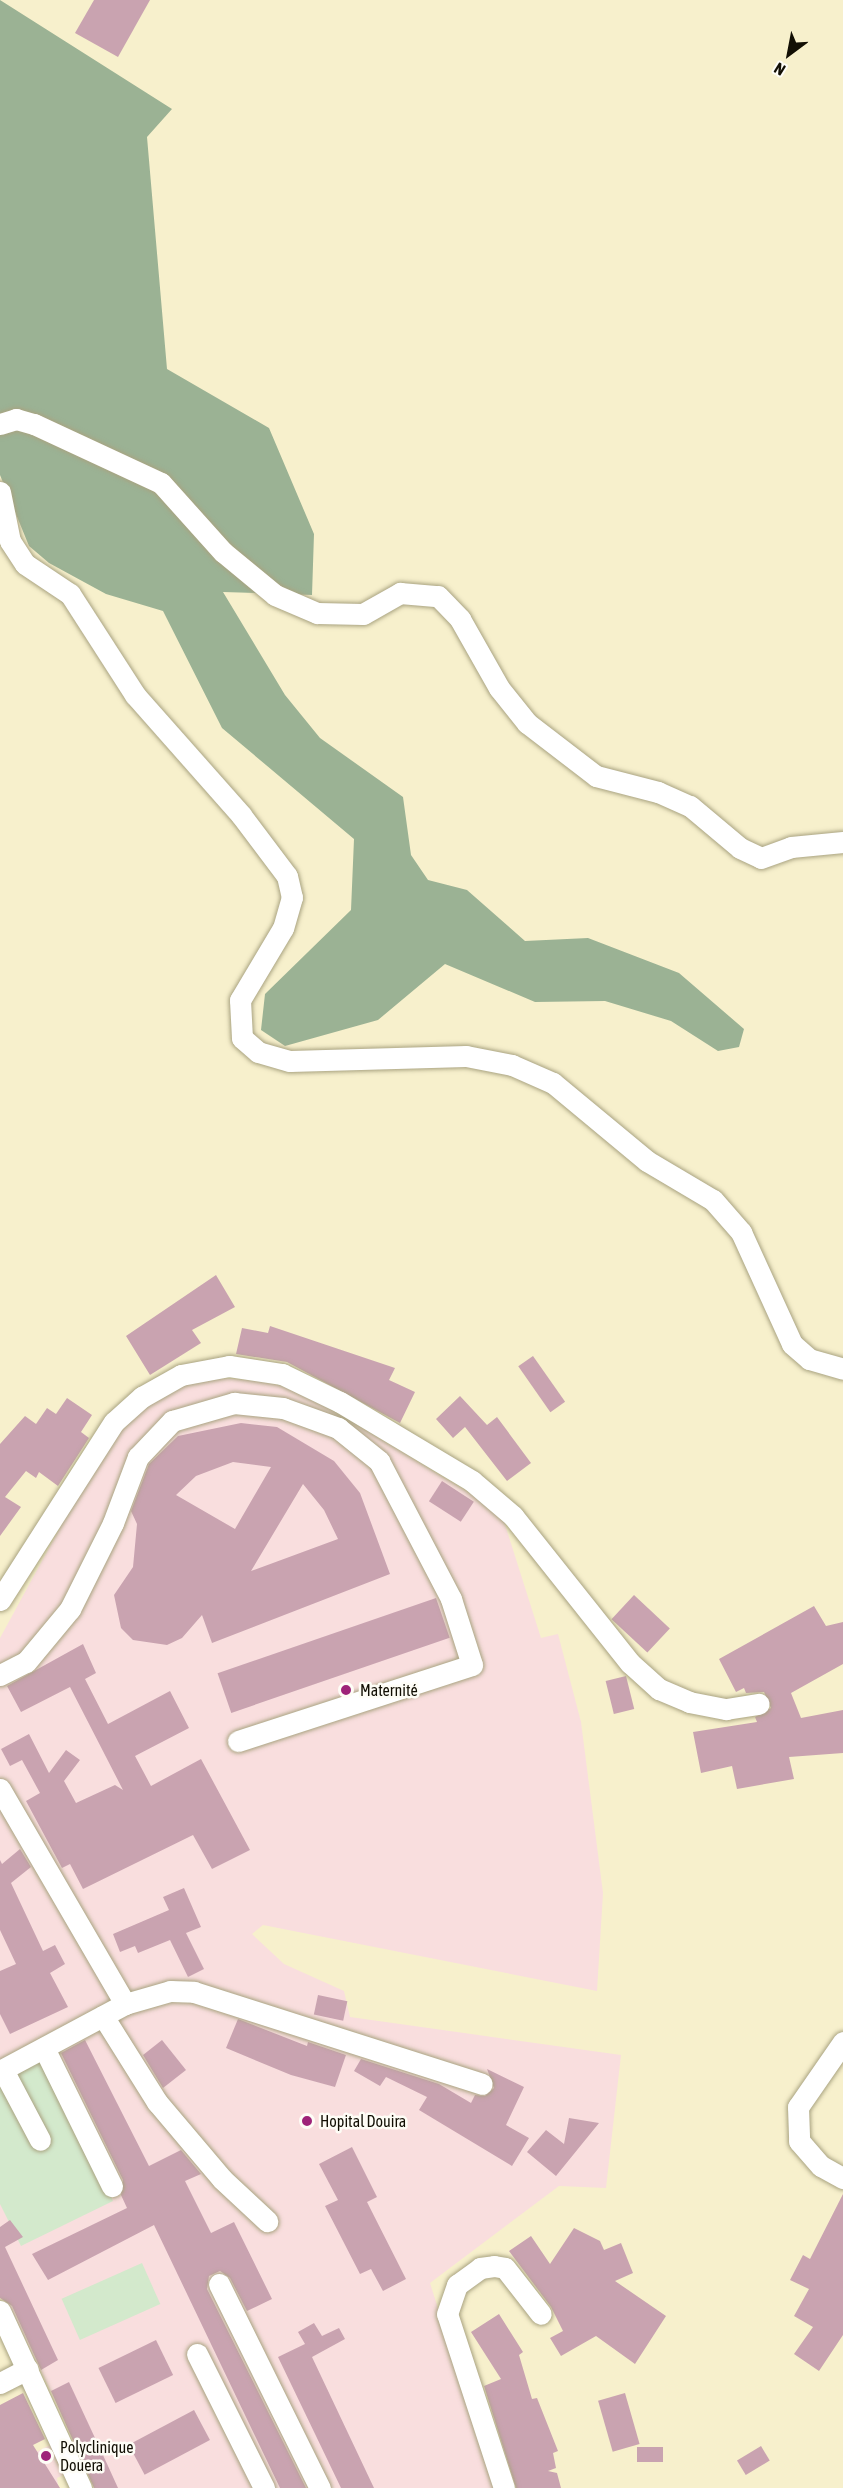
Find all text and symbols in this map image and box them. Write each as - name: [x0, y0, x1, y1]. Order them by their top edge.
- north arrow: [759, 24, 819, 84]
- text: N: [771, 59, 788, 79]
- place label: Maternité: [360, 1680, 418, 1700]
- marker: Maternité: [337, 1681, 355, 1699]
- place label: Hopital Douira: [320, 2111, 406, 2131]
- marker: Hopital Douira: [298, 2112, 316, 2130]
- place label: Polyclinique Douera: [60, 2437, 134, 2475]
- marker: Polyclinique Douera: [37, 2447, 55, 2465]

